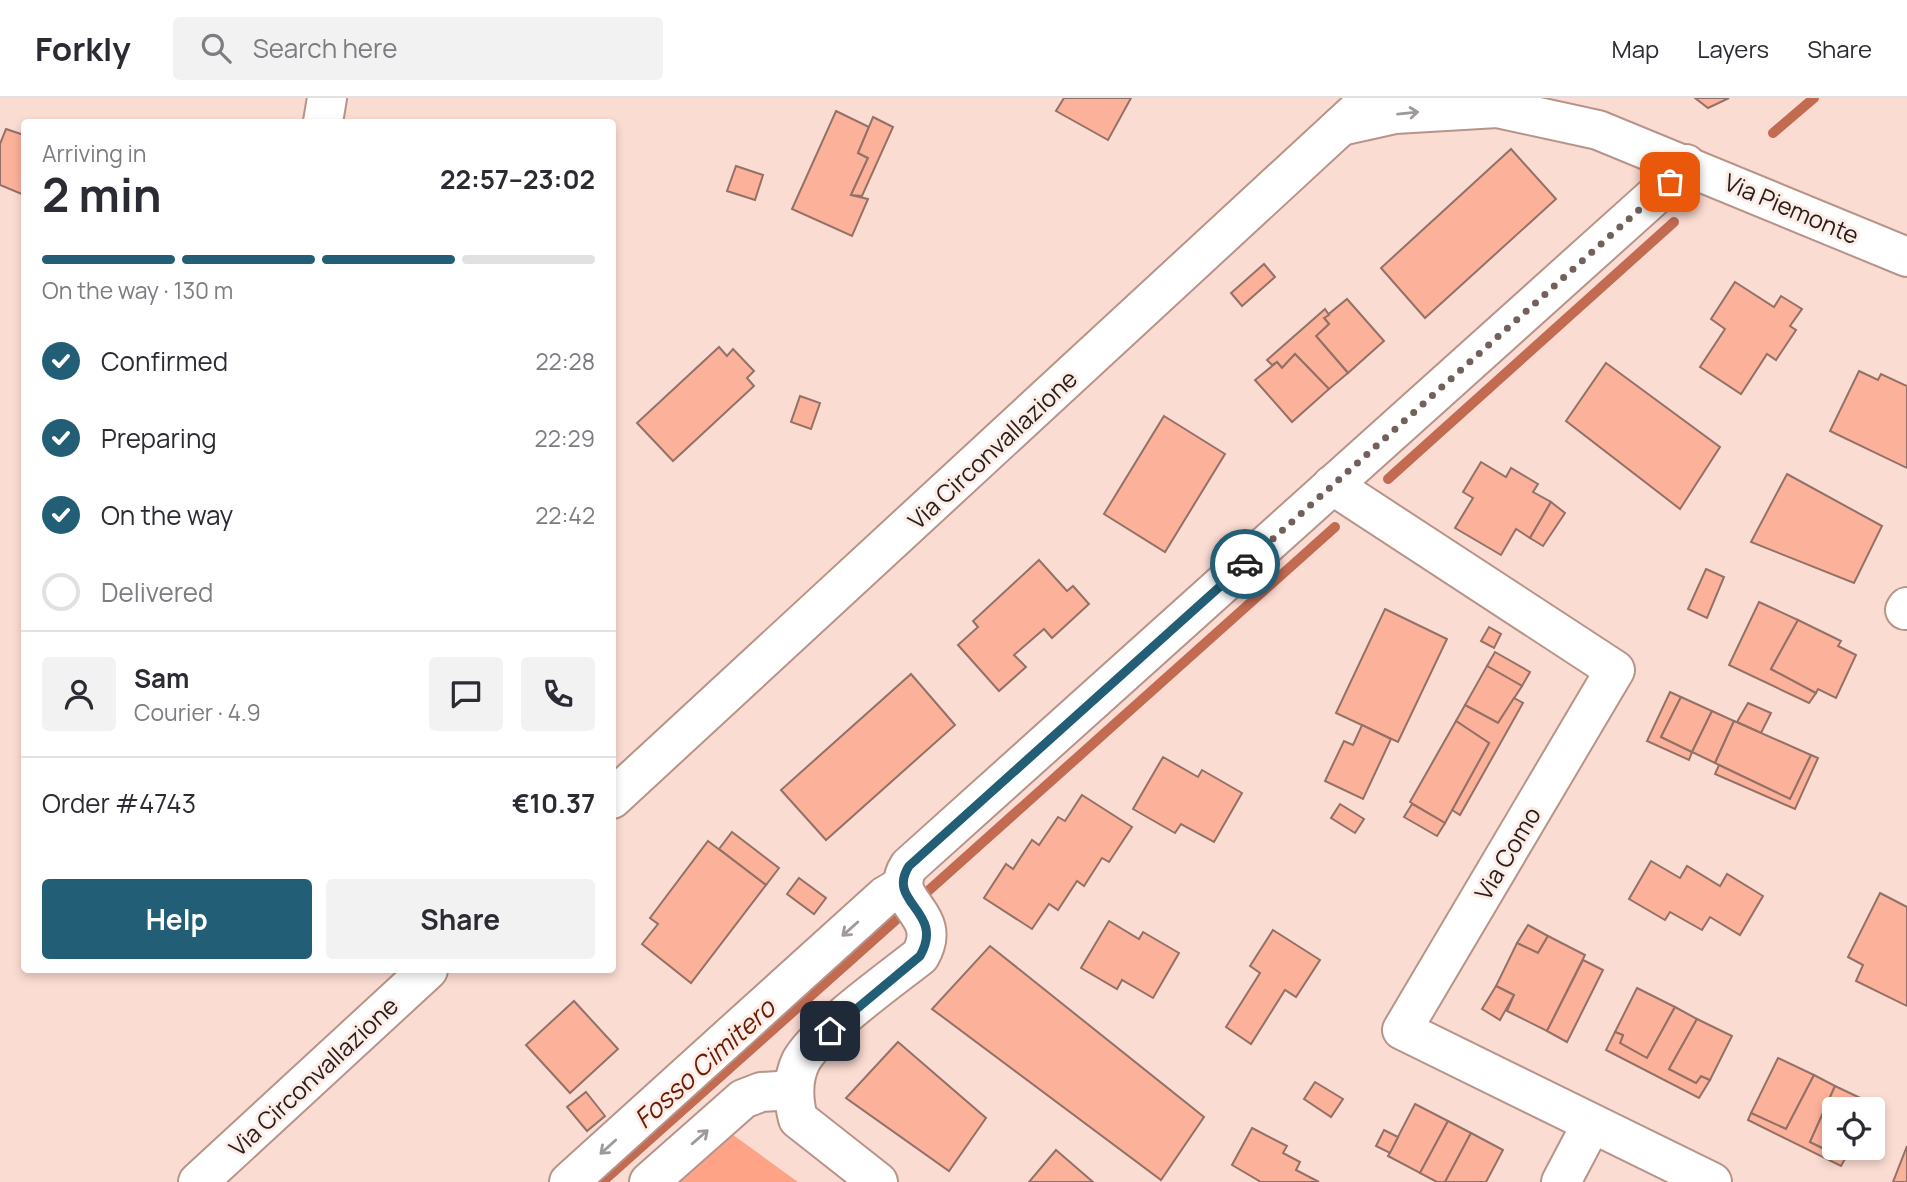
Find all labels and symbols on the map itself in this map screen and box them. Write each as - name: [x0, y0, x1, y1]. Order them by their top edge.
- one-way arrow: [1396, 106, 1419, 119]
- pin: [1640, 152, 1700, 212]
- street label: Via Piemonte: [1720, 165, 1864, 251]
- street label: Via Circonvallazione: [900, 362, 1084, 536]
- courier: [1210, 529, 1280, 599]
- street label: Via Como: [1466, 800, 1548, 906]
- one-way arrow: [841, 921, 859, 937]
- street label: Via Circonvallazione: [221, 989, 405, 1163]
- water label: Fosso Cimitero: [626, 989, 783, 1136]
- pin: [800, 1001, 860, 1061]
- one-way arrow: [691, 1129, 709, 1145]
- one-way arrow: [599, 1139, 617, 1155]

